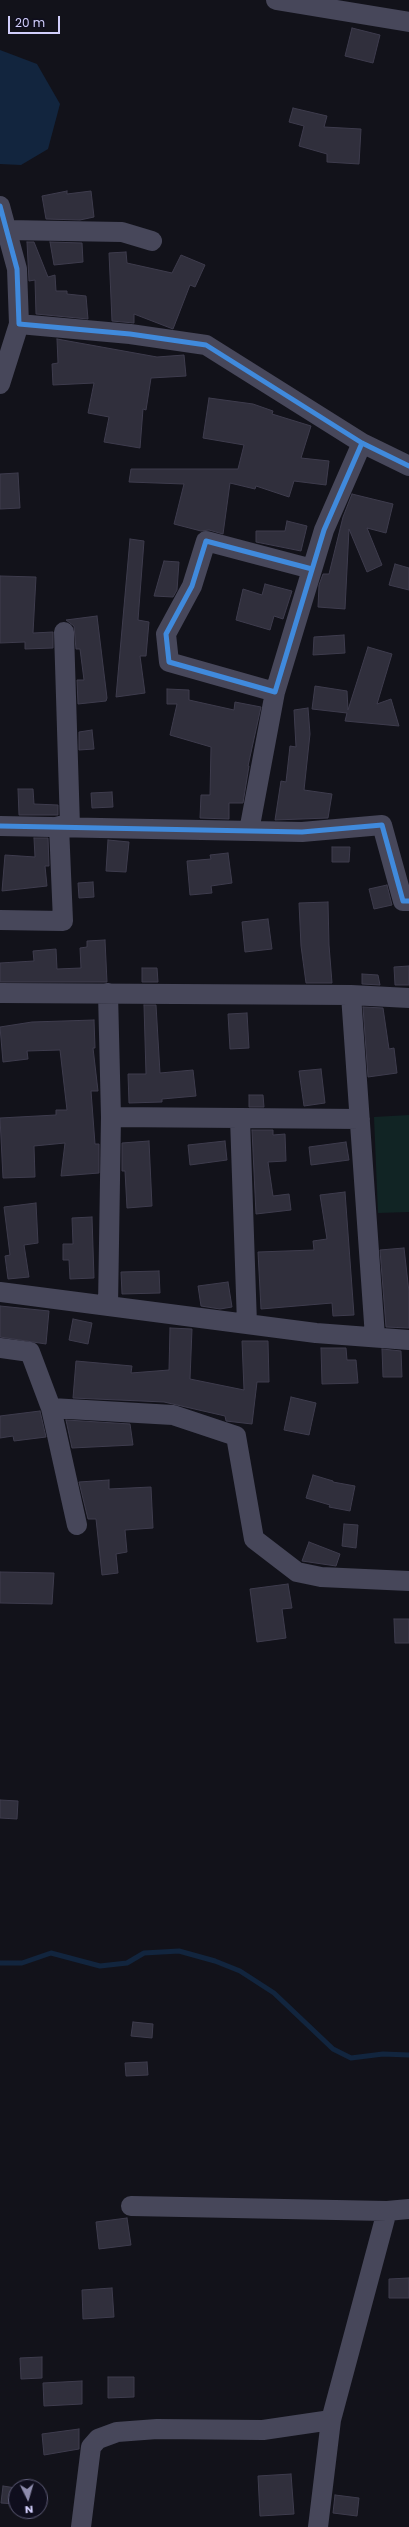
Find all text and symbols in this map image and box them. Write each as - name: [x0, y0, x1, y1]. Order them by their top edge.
- scale bar: [10, 8, 62, 34]
- text: 20 m: [15, 14, 45, 31]
- north arrow: [8, 2479, 48, 2519]
- text: N: [24, 2502, 34, 2518]

